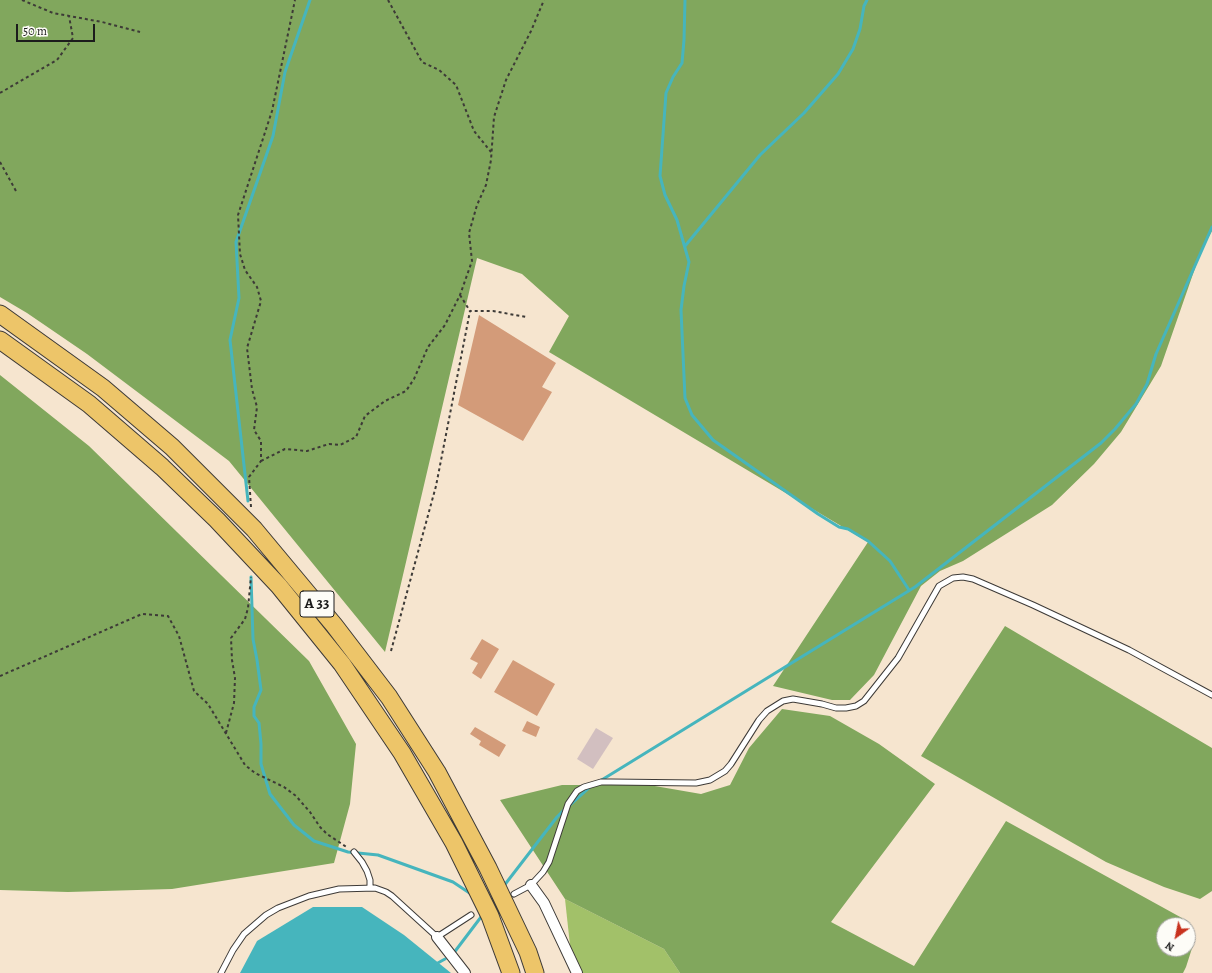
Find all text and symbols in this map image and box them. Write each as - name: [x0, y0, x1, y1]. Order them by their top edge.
- scale bar: [18, 16, 97, 42]
- text: 50 m: [23, 23, 47, 39]
- road number: A 33: [300, 591, 334, 617]
- north arrow: [1156, 917, 1196, 957]
- text: N: [1162, 938, 1177, 955]

